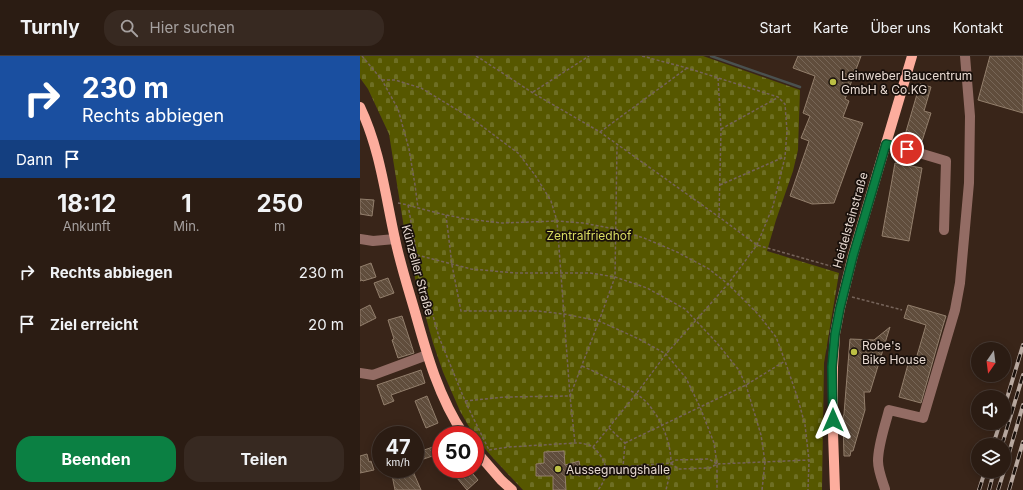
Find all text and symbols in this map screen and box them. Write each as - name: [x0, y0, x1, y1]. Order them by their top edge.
- search box: [104, 10, 384, 46]
- text: Turnly: [20, 16, 80, 39]
- icon: search: [118, 17, 140, 39]
- text: Hier suchen: [150, 18, 235, 37]
- text: Start: [759, 19, 791, 36]
- text: Karte: [813, 19, 848, 36]
- text: Über uns: [870, 19, 931, 36]
- text: Kontakt: [953, 19, 1003, 36]
- place label: Leinweber Baucentrum GmbH & Co.KG: [841, 68, 972, 97]
- text: 230 m: [82, 71, 169, 105]
- icon: right: [16, 72, 68, 124]
- marker: Leinweber Baucentrum GmbH & Co.KG: [828, 77, 838, 87]
- text: Rechts abbiegen: [82, 105, 224, 126]
- pin: [890, 132, 924, 166]
- icon: arrive: [896, 138, 918, 160]
- icon: arrive: [61, 148, 83, 170]
- text: Dann: [16, 150, 53, 169]
- street label: Heidelsteinstraße: [829, 170, 871, 270]
- text: 18:12: [57, 189, 116, 218]
- text: 1: [181, 189, 192, 218]
- text: 250: [256, 189, 303, 218]
- text: Ankunft: [63, 218, 111, 234]
- text: Min.: [173, 218, 200, 234]
- text: m: [274, 218, 285, 234]
- street label: Künzeller Straße: [399, 223, 437, 317]
- park label: Zentralfriedhof: [547, 228, 632, 243]
- icon: right: [16, 261, 38, 283]
- text: Rechts abbiegen: [50, 263, 172, 282]
- text: 230 m: [299, 263, 344, 282]
- icon: arrive: [16, 313, 38, 335]
- text: Ziel erreicht: [50, 315, 138, 334]
- text: 20 m: [308, 315, 344, 334]
- place label: Robe's Bike House: [862, 338, 926, 367]
- north arrow: [971, 342, 1011, 382]
- map controls: [971, 342, 1011, 478]
- marker: Robe's Bike House: [849, 347, 859, 357]
- button: sound: [971, 390, 1011, 430]
- position arrow: [812, 399, 854, 441]
- speed limit sign: 50: [432, 426, 484, 478]
- text: 47: [385, 435, 411, 459]
- button: Beenden: [16, 436, 176, 482]
- button: Teilen: [184, 436, 344, 482]
- button: layers: [971, 438, 1011, 478]
- text: km/h: [386, 456, 410, 468]
- place label: Aussegnungshalle: [566, 462, 670, 477]
- marker: Aussegnungshalle: [553, 464, 563, 474]

